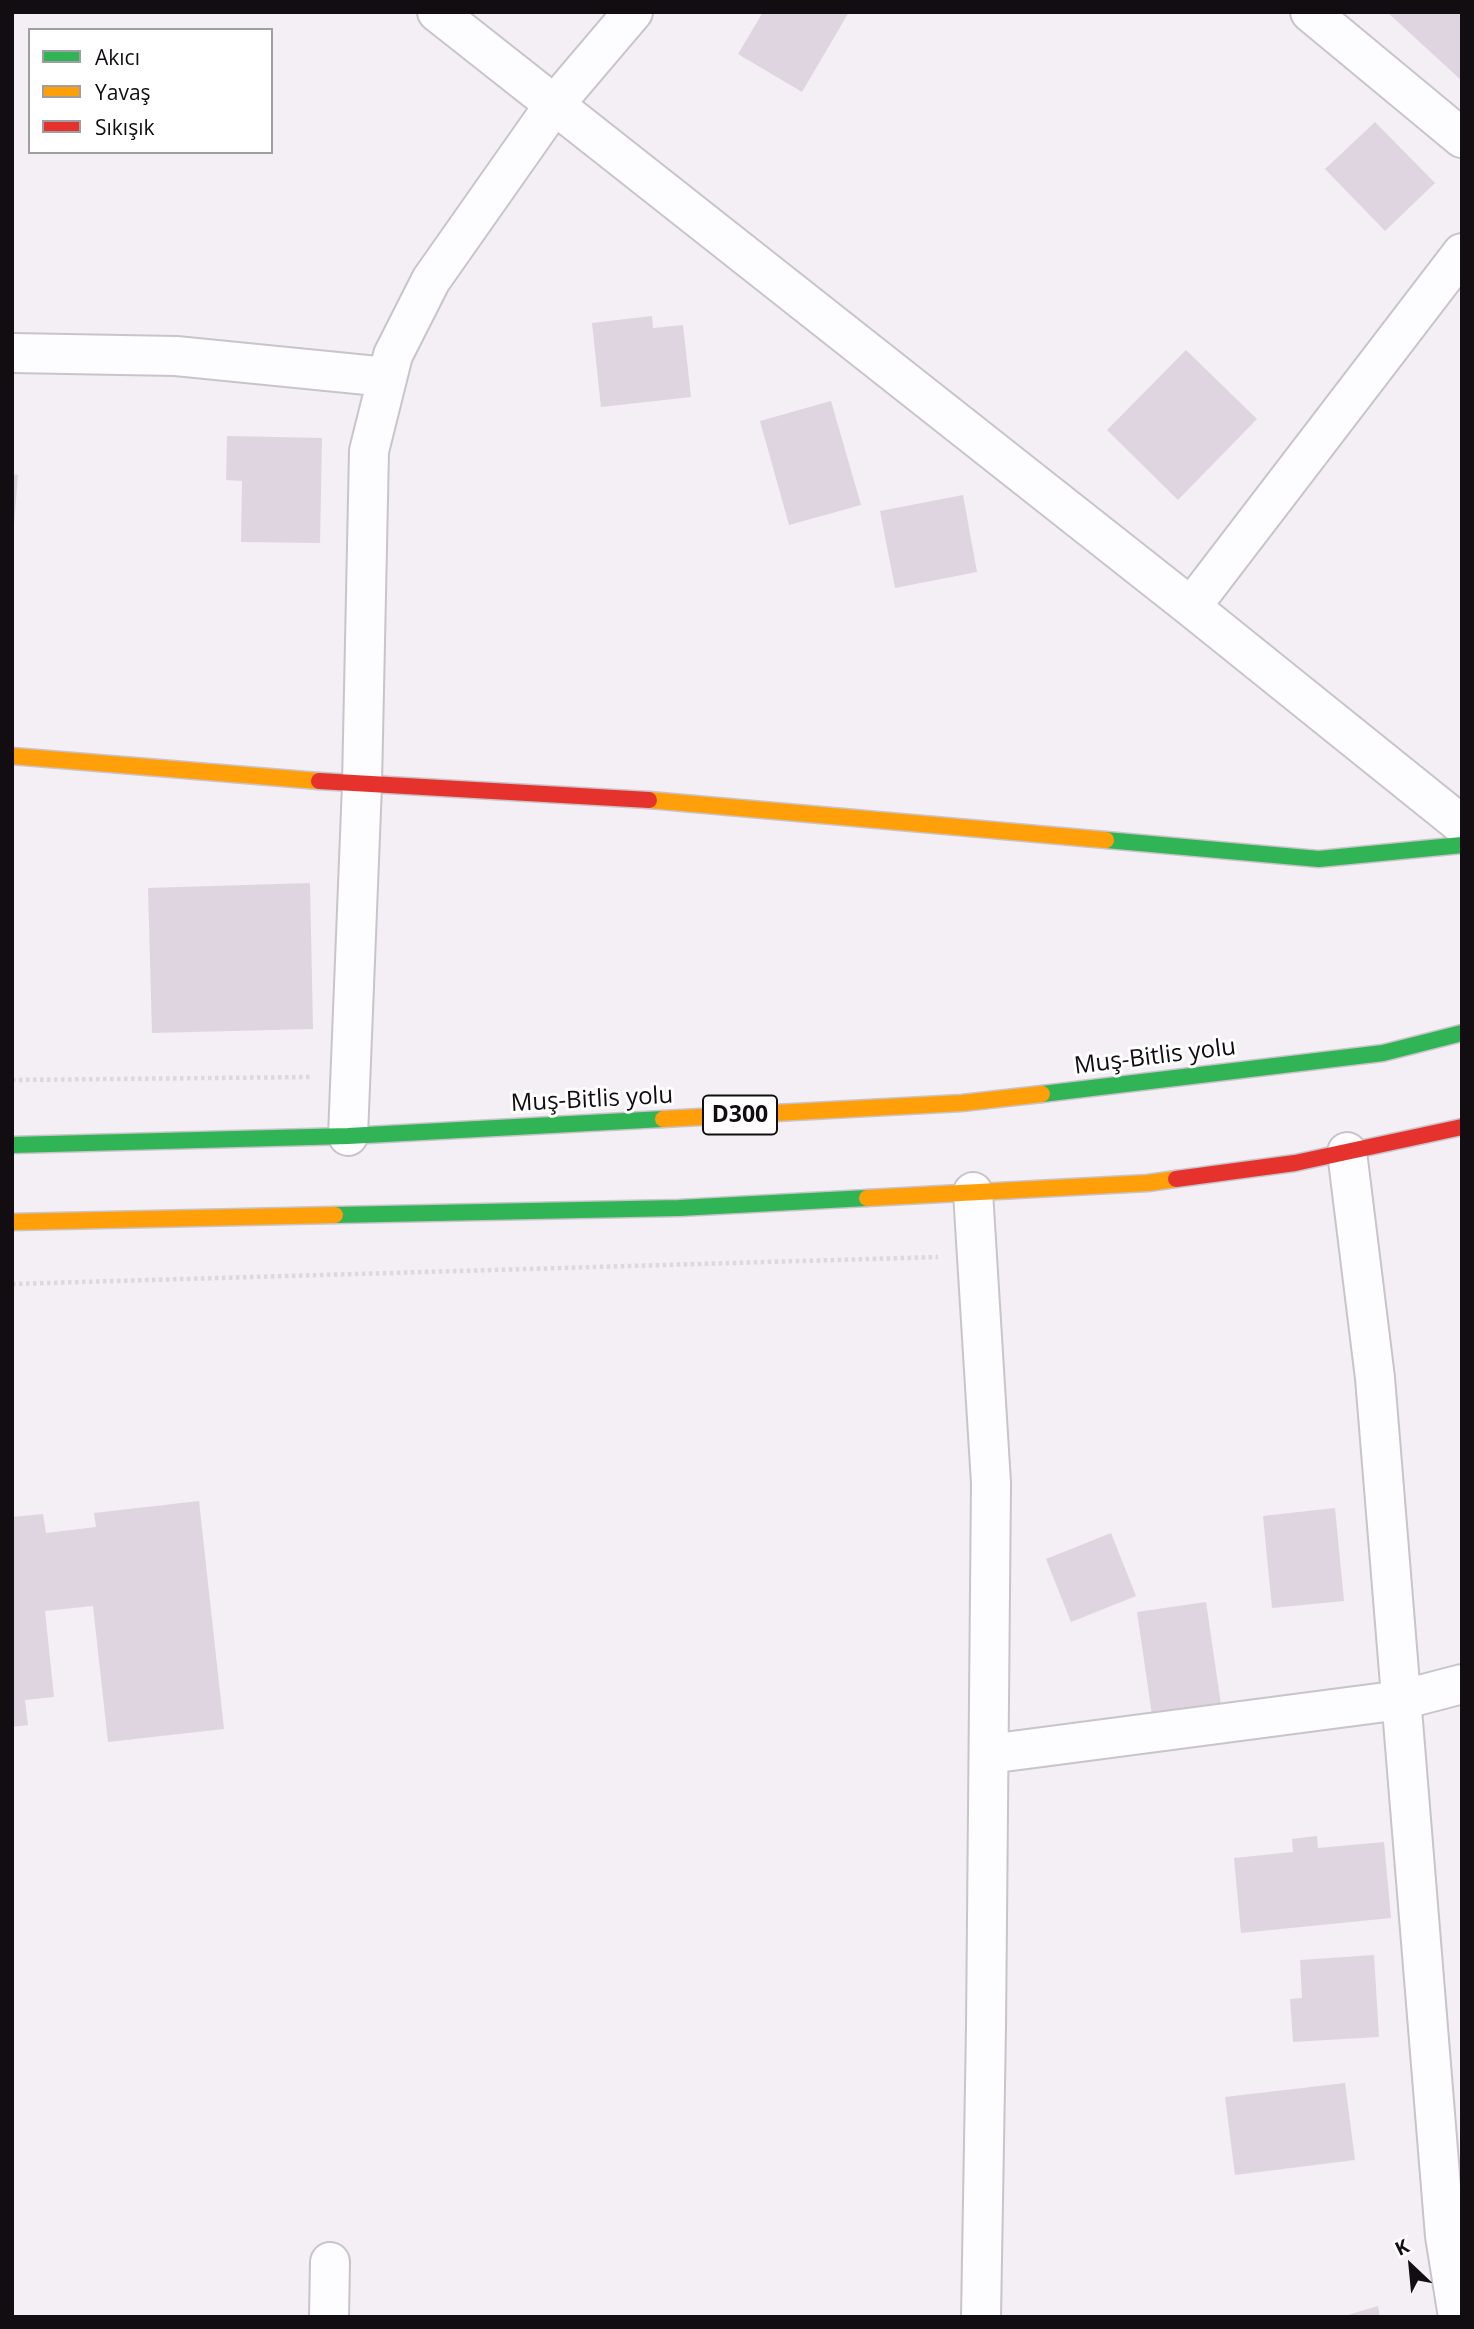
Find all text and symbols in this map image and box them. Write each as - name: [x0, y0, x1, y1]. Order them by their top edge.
- legend: [28, 28, 273, 154]
- text: Akıcı: [95, 43, 140, 71]
- text: Yavaş: [95, 78, 151, 106]
- text: Sıkışık: [95, 113, 155, 141]
- street label: Muş-Bitlis yolu: [1073, 1033, 1237, 1081]
- street label: Muş-Bitlis yolu: [510, 1081, 674, 1119]
- road number: D300: [703, 1096, 777, 1134]
- north arrow: [1376, 2231, 1446, 2301]
- text: K: [1390, 2233, 1413, 2262]

